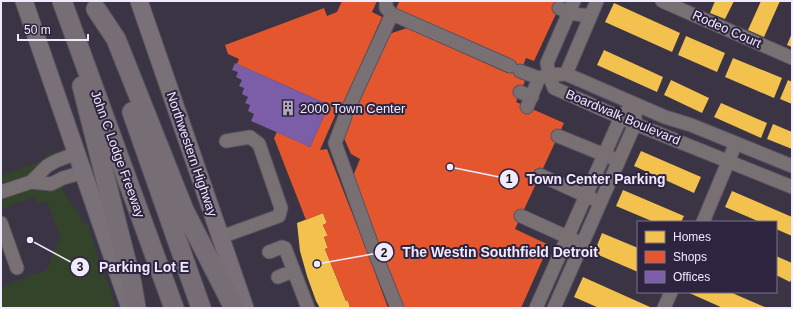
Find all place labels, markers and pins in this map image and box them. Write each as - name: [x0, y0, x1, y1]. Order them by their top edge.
- building icon: 2000 Town Center: [279, 99, 297, 117]
- place label: 2000 Town Center: [300, 101, 406, 116]
- callout: Town Center Parking: [499, 166, 674, 192]
- callout: The Westin Southfield Detroit: [374, 239, 606, 265]
- callout: Parking Lot E: [70, 254, 197, 280]

